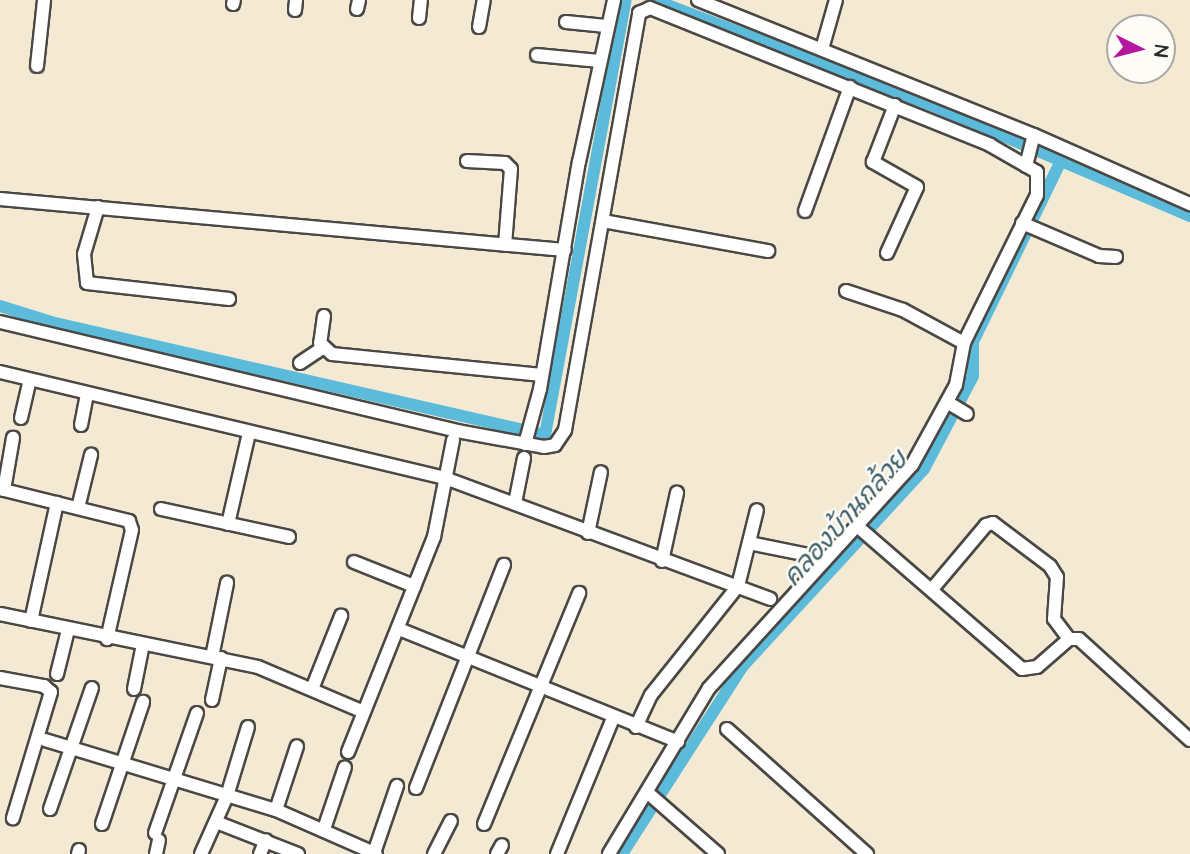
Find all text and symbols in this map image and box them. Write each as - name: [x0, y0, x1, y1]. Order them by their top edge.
- north arrow: [1106, 14, 1176, 84]
- text: N: [1146, 44, 1174, 58]
- water label: คลองบ้านกล้วย: [777, 445, 915, 593]

